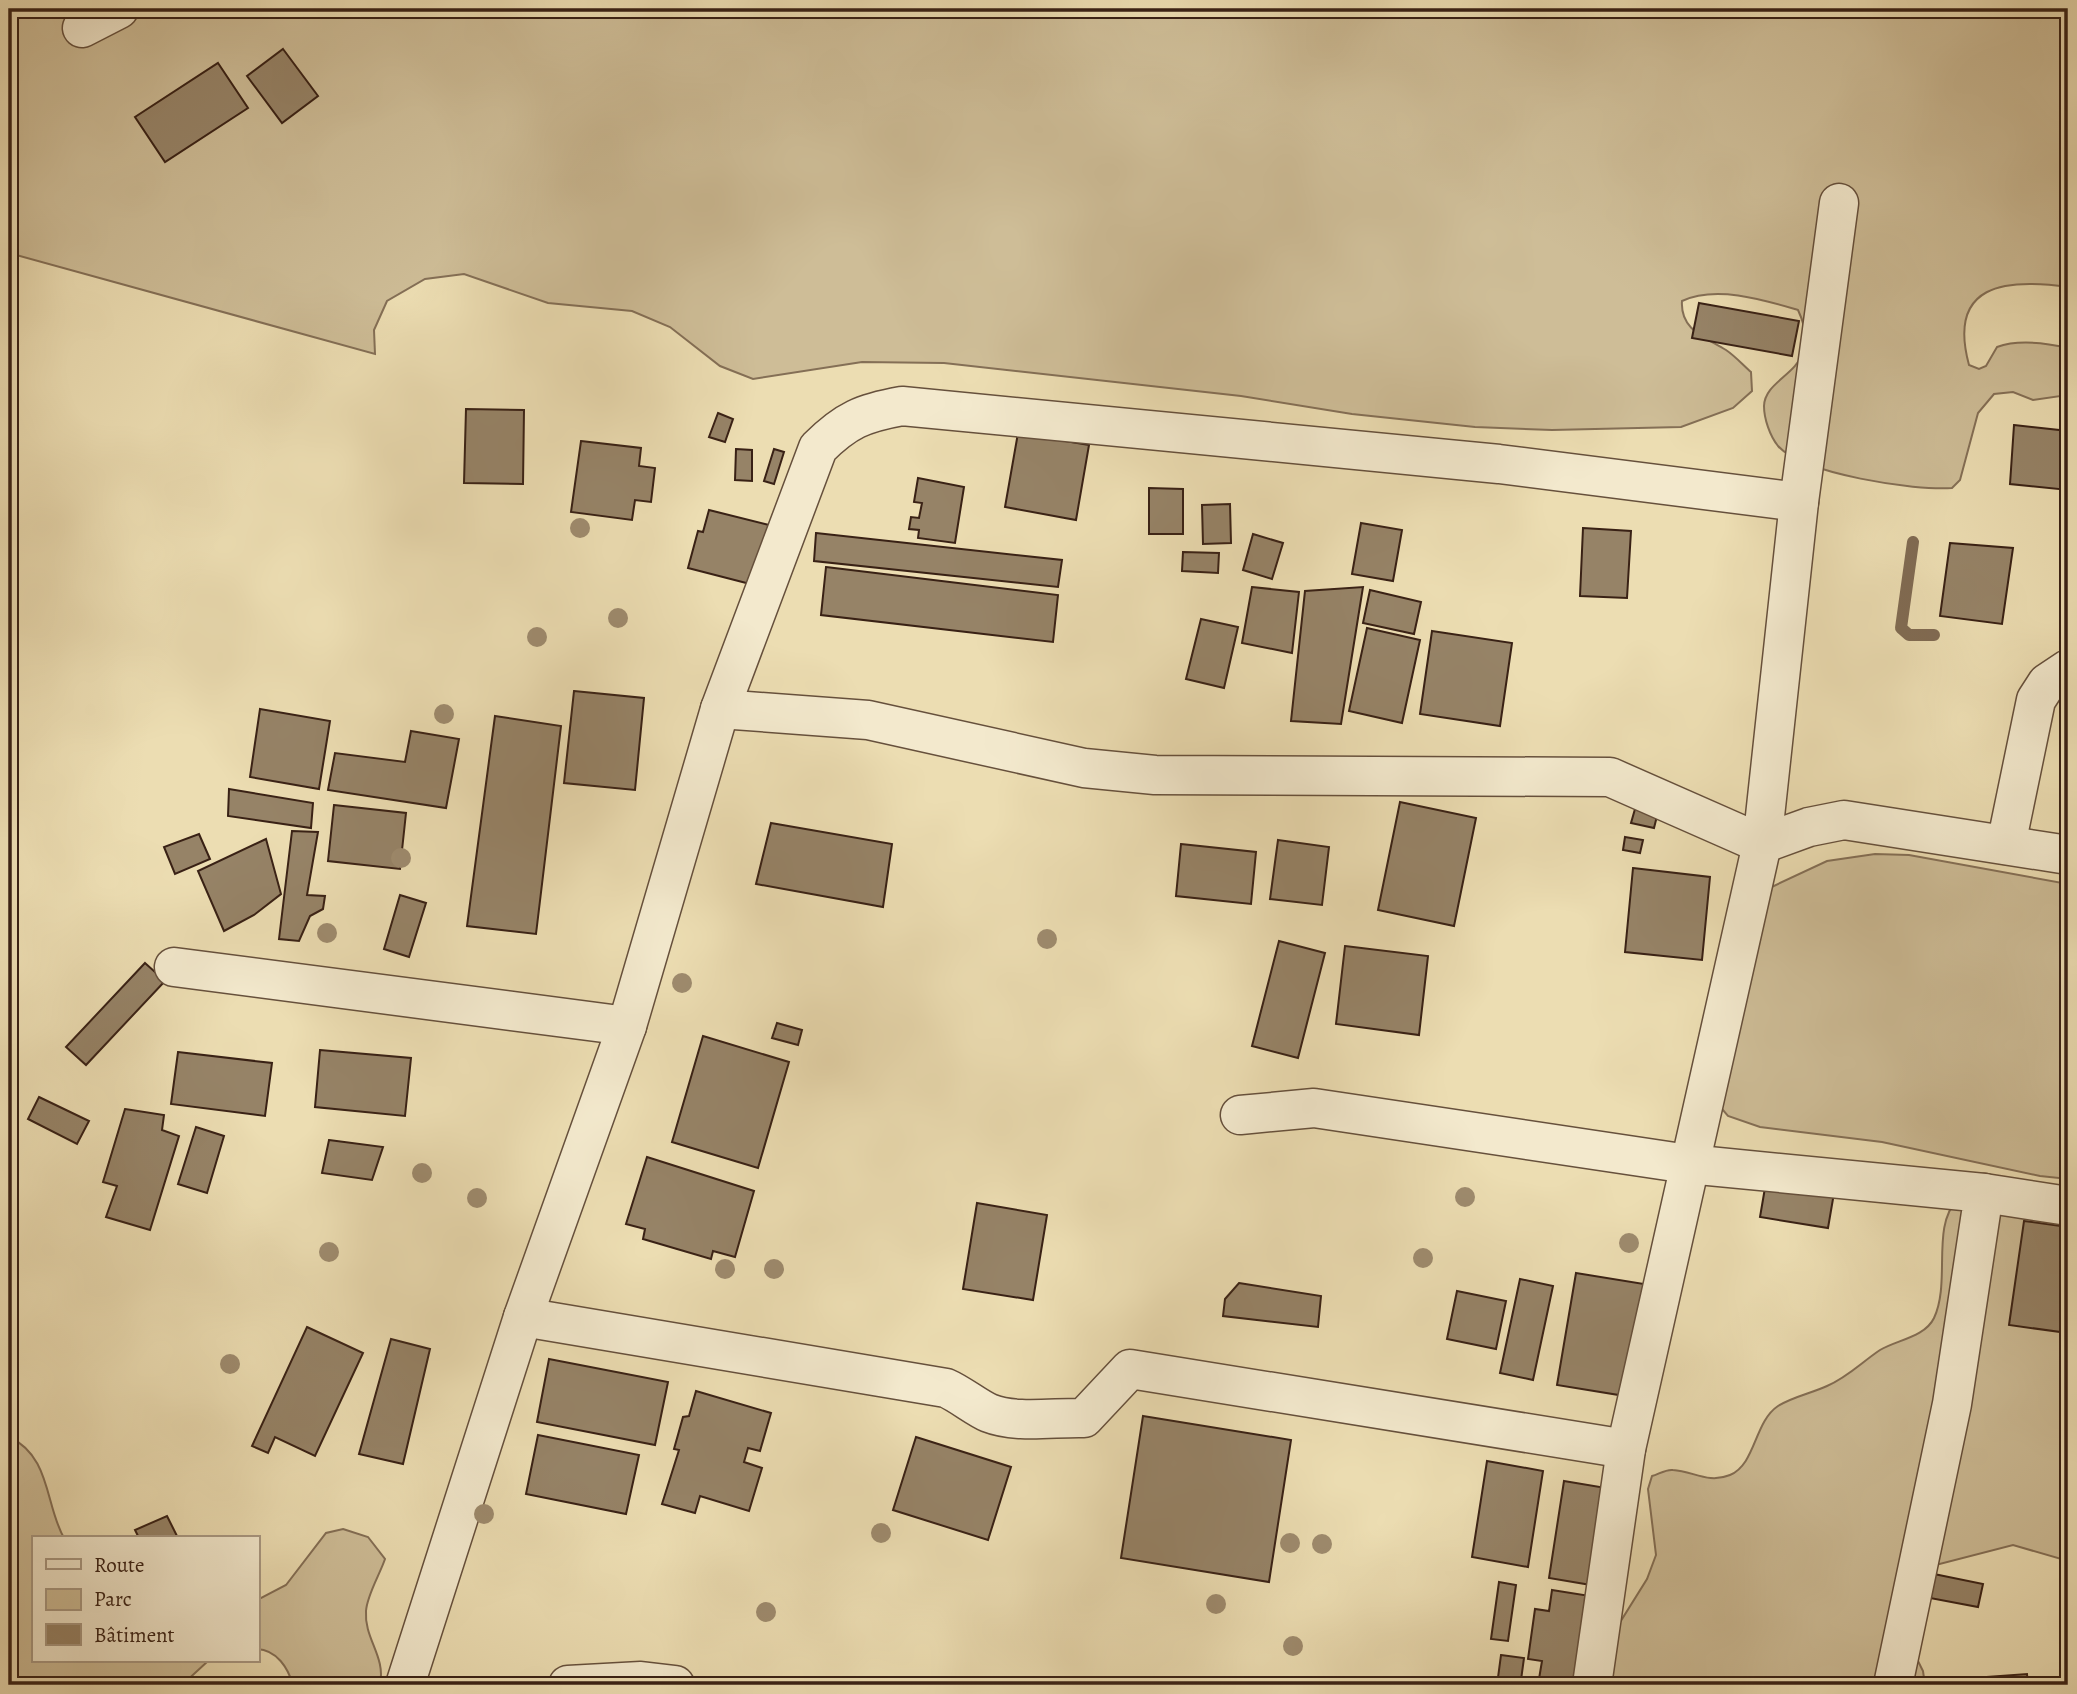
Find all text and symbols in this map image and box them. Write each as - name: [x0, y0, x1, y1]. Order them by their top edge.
- legend: [32, 1536, 259, 1662]
- text: Route: [94, 1551, 144, 1579]
- text: Parc: [94, 1585, 132, 1613]
- text: Bâtiment: [94, 1621, 175, 1649]

